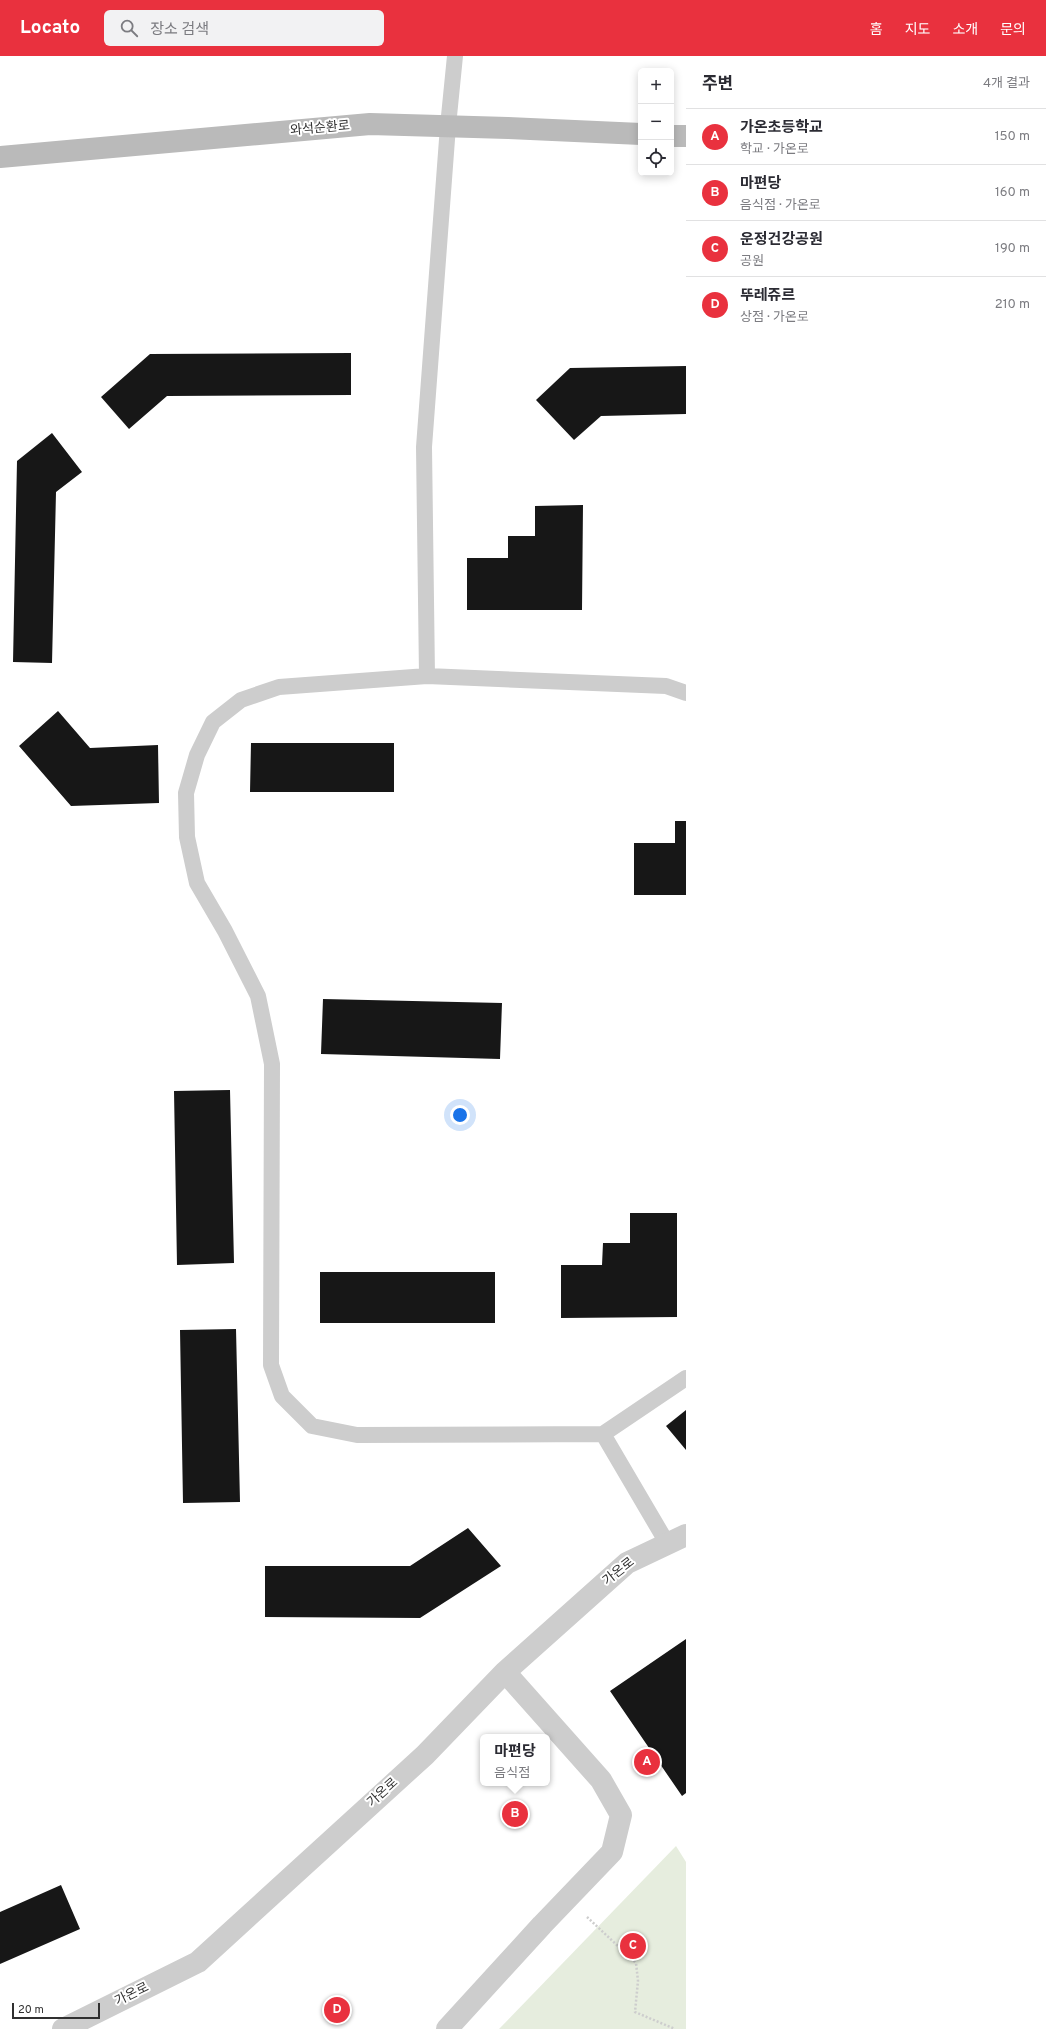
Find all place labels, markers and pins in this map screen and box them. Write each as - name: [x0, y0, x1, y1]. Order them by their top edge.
- pin: A: [634, 1747, 660, 1777]
- pin: B: [502, 1799, 528, 1829]
- pin: C: [620, 1931, 646, 1961]
- pin: D: [324, 1995, 350, 2025]

